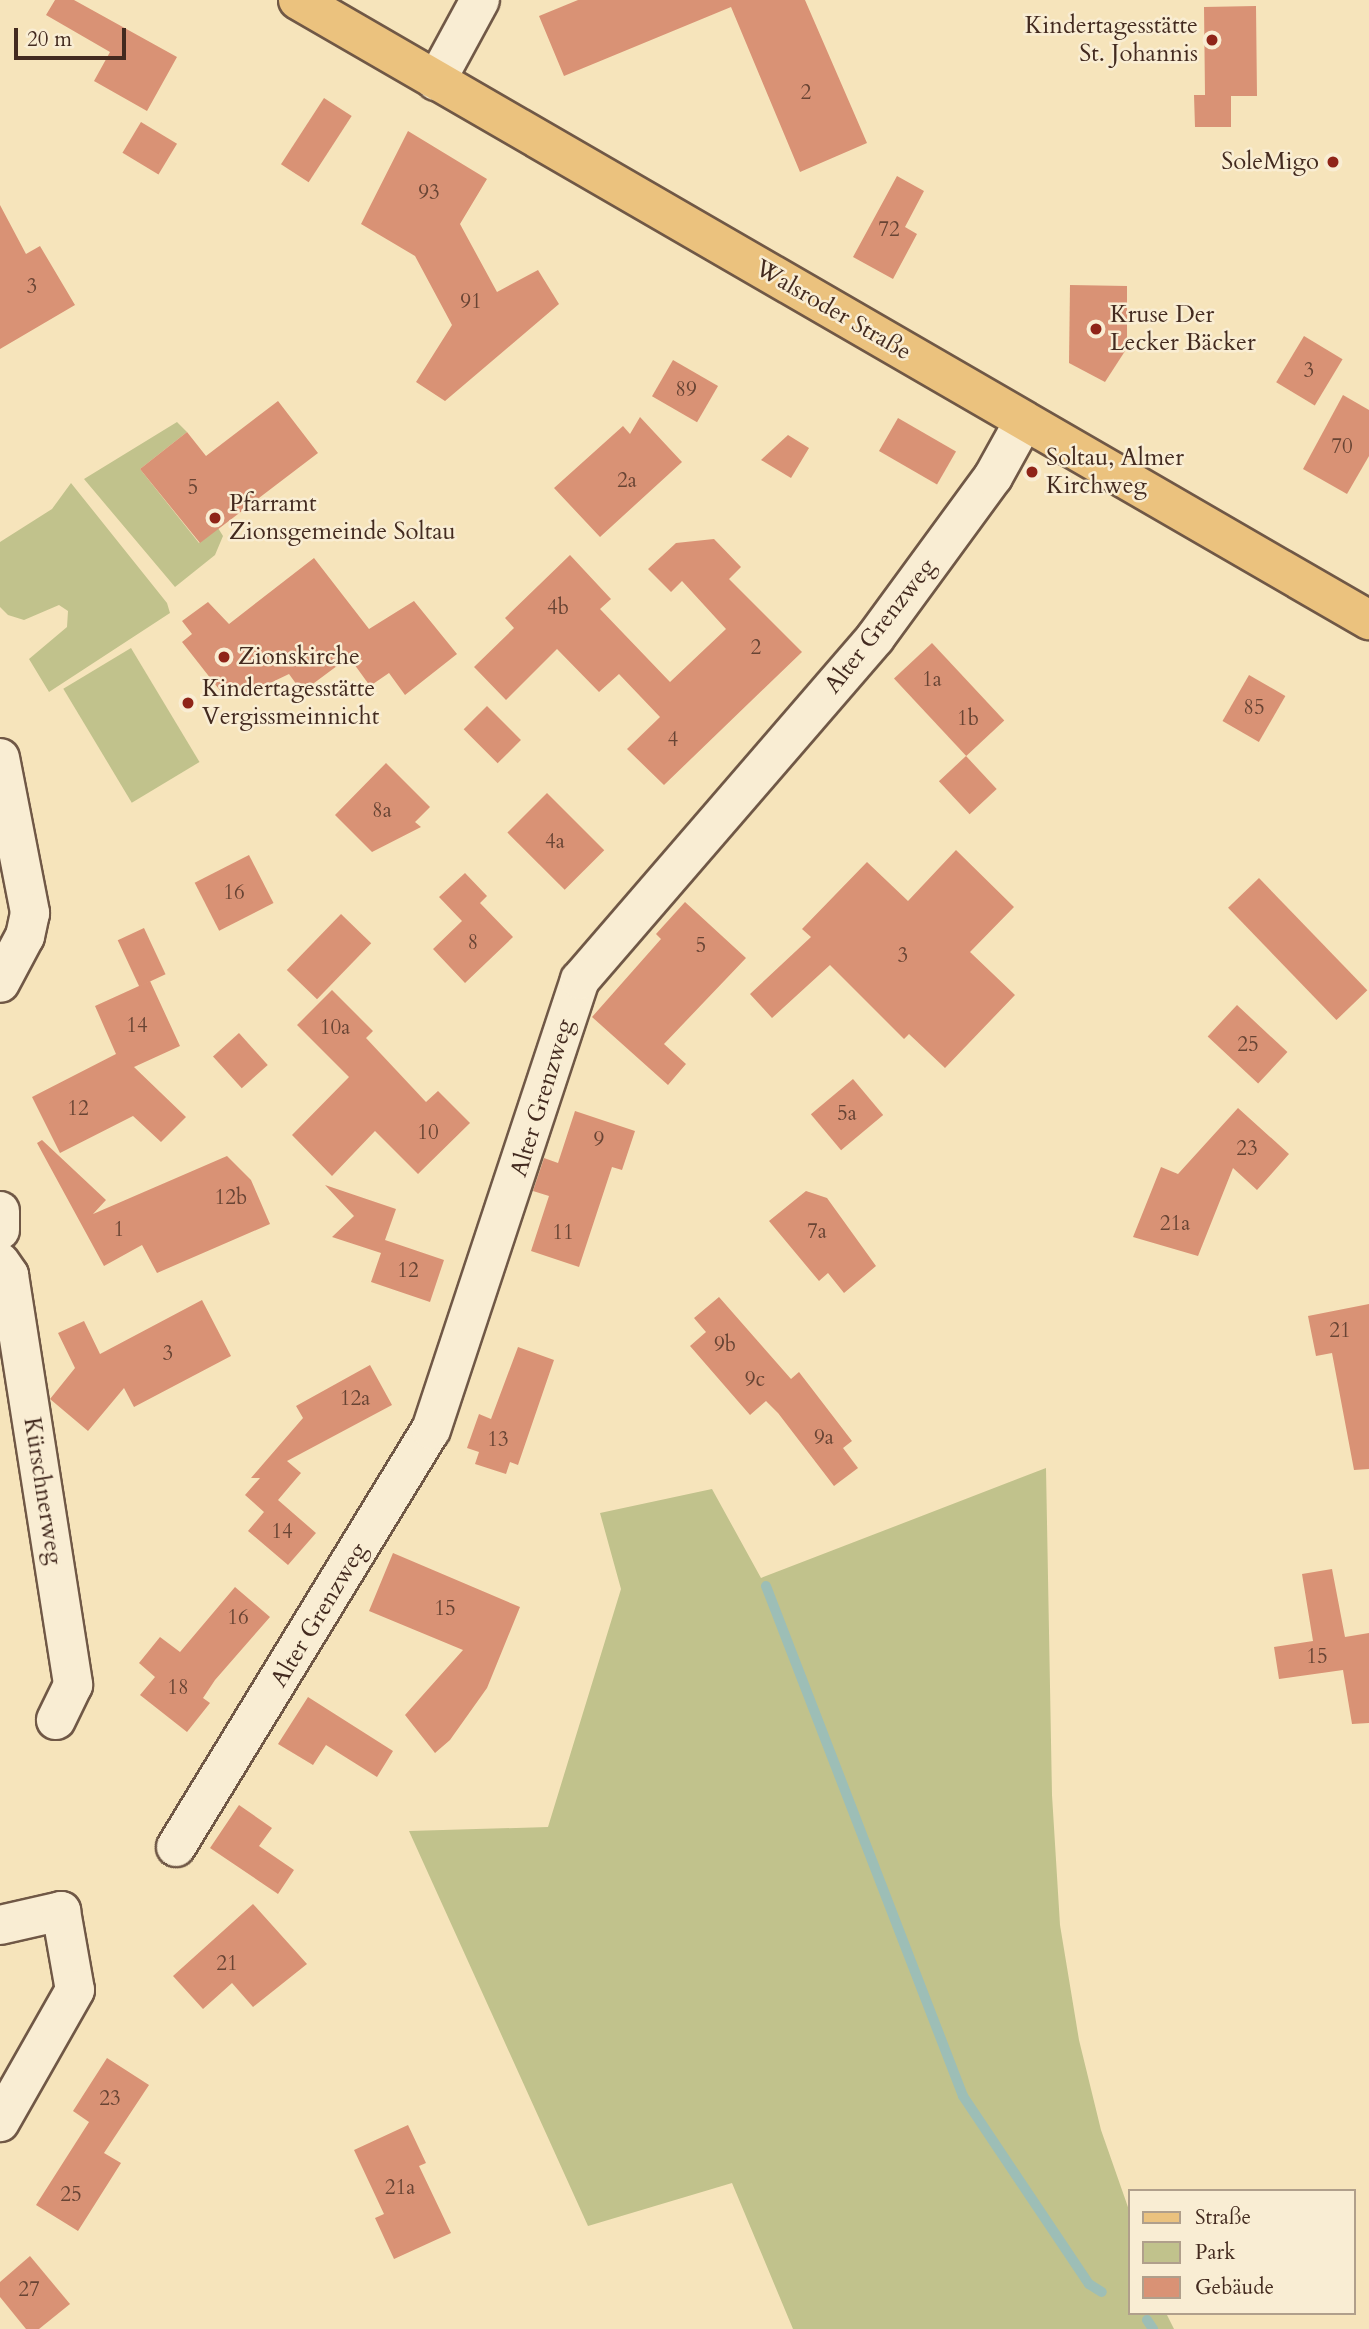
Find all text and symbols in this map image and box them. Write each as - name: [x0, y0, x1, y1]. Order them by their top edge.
- place label: Kindertagesstätte St. Johannis: [1025, 12, 1198, 68]
- scale bar: [18, 14, 130, 58]
- text: 20 m: [27, 25, 72, 54]
- marker: Kindertagesstätte St. Johannis: [1204, 32, 1220, 48]
- house number: 2: [801, 80, 811, 106]
- place label: SoleMigo: [1221, 148, 1319, 176]
- marker: SoleMigo: [1325, 154, 1341, 170]
- house number: 93: [418, 180, 440, 206]
- house number: 72: [878, 217, 900, 243]
- street label: Walsroder Straße: [750, 254, 916, 366]
- house number: 3: [27, 274, 37, 300]
- house number: 91: [460, 289, 482, 315]
- place label: Kruse Der Lecker Bäcker: [1110, 301, 1256, 357]
- marker: Kruse Der Lecker Bäcker: [1088, 321, 1104, 337]
- house number: 3: [1304, 358, 1314, 384]
- house number: 89: [675, 377, 697, 403]
- house number: 70: [1331, 434, 1353, 460]
- place label: Soltau, Almer Kirchweg: [1046, 444, 1184, 500]
- marker: Soltau, Almer Kirchweg: [1024, 464, 1040, 480]
- house number: 2a: [617, 468, 637, 494]
- house number: 5: [188, 475, 198, 501]
- place label: Pfarramt Zionsgemeinde Soltau: [229, 490, 456, 546]
- marker: Pfarramt Zionsgemeinde Soltau: [207, 510, 223, 526]
- street label: Alter Grenzweg: [818, 553, 942, 699]
- house number: 4b: [547, 595, 569, 621]
- house number: 2: [751, 635, 761, 661]
- place label: Zionskirche: [238, 643, 360, 671]
- marker: Zionskirche: [216, 649, 232, 665]
- house number: 1a: [922, 667, 942, 693]
- place label: Kindertagesstätte Vergissmeinnicht: [202, 675, 379, 731]
- marker: Kindertagesstätte Vergissmeinnicht: [180, 695, 196, 711]
- house number: 85: [1243, 695, 1265, 721]
- house number: 1b: [957, 706, 979, 732]
- house number: 4: [668, 727, 678, 753]
- house number: 8a: [372, 798, 392, 824]
- house number: 4a: [545, 829, 565, 855]
- house number: 16: [223, 880, 245, 906]
- house number: 8: [468, 930, 478, 956]
- house number: 5: [696, 933, 706, 959]
- house number: 3: [898, 943, 908, 969]
- house number: 14: [126, 1013, 148, 1039]
- house number: 10a: [320, 1015, 350, 1041]
- street label: Alter Grenzweg: [504, 1016, 580, 1180]
- house number: 25: [1237, 1032, 1259, 1058]
- house number: 12: [67, 1096, 89, 1122]
- house number: 5a: [837, 1101, 857, 1127]
- house number: 10: [417, 1120, 439, 1146]
- house number: 9: [594, 1127, 604, 1153]
- house number: 23: [1236, 1136, 1258, 1162]
- house number: 12b: [215, 1185, 247, 1211]
- house number: 21a: [1160, 1211, 1190, 1237]
- house number: 1: [114, 1217, 124, 1243]
- house number: 7a: [807, 1219, 827, 1245]
- house number: 11: [552, 1220, 574, 1246]
- house number: 12: [397, 1258, 419, 1284]
- house number: 21: [1329, 1318, 1351, 1344]
- house number: 9b: [714, 1332, 736, 1358]
- house number: 3: [163, 1341, 173, 1367]
- house number: 9c: [745, 1367, 765, 1393]
- house number: 12a: [340, 1386, 370, 1412]
- street label: Kürschnerweg: [17, 1415, 69, 1567]
- house number: 9a: [814, 1425, 834, 1451]
- house number: 13: [487, 1427, 509, 1453]
- house number: 14: [271, 1519, 293, 1545]
- street label: Alter Grenzweg: [265, 1538, 373, 1692]
- house number: 15: [434, 1596, 456, 1622]
- house number: 16: [227, 1605, 249, 1631]
- house number: 15: [1306, 1644, 1328, 1670]
- house number: 18: [167, 1675, 189, 1701]
- house number: 21: [216, 1951, 238, 1977]
- house number: 23: [99, 2086, 121, 2112]
- house number: 21a: [385, 2175, 415, 2201]
- house number: 25: [60, 2182, 82, 2208]
- legend: [1128, 2189, 1355, 2315]
- text: Straße: [1195, 2203, 1251, 2232]
- text: Park: [1195, 2238, 1235, 2267]
- text: Gebäude: [1195, 2273, 1274, 2302]
- house number: 27: [18, 2277, 40, 2303]

